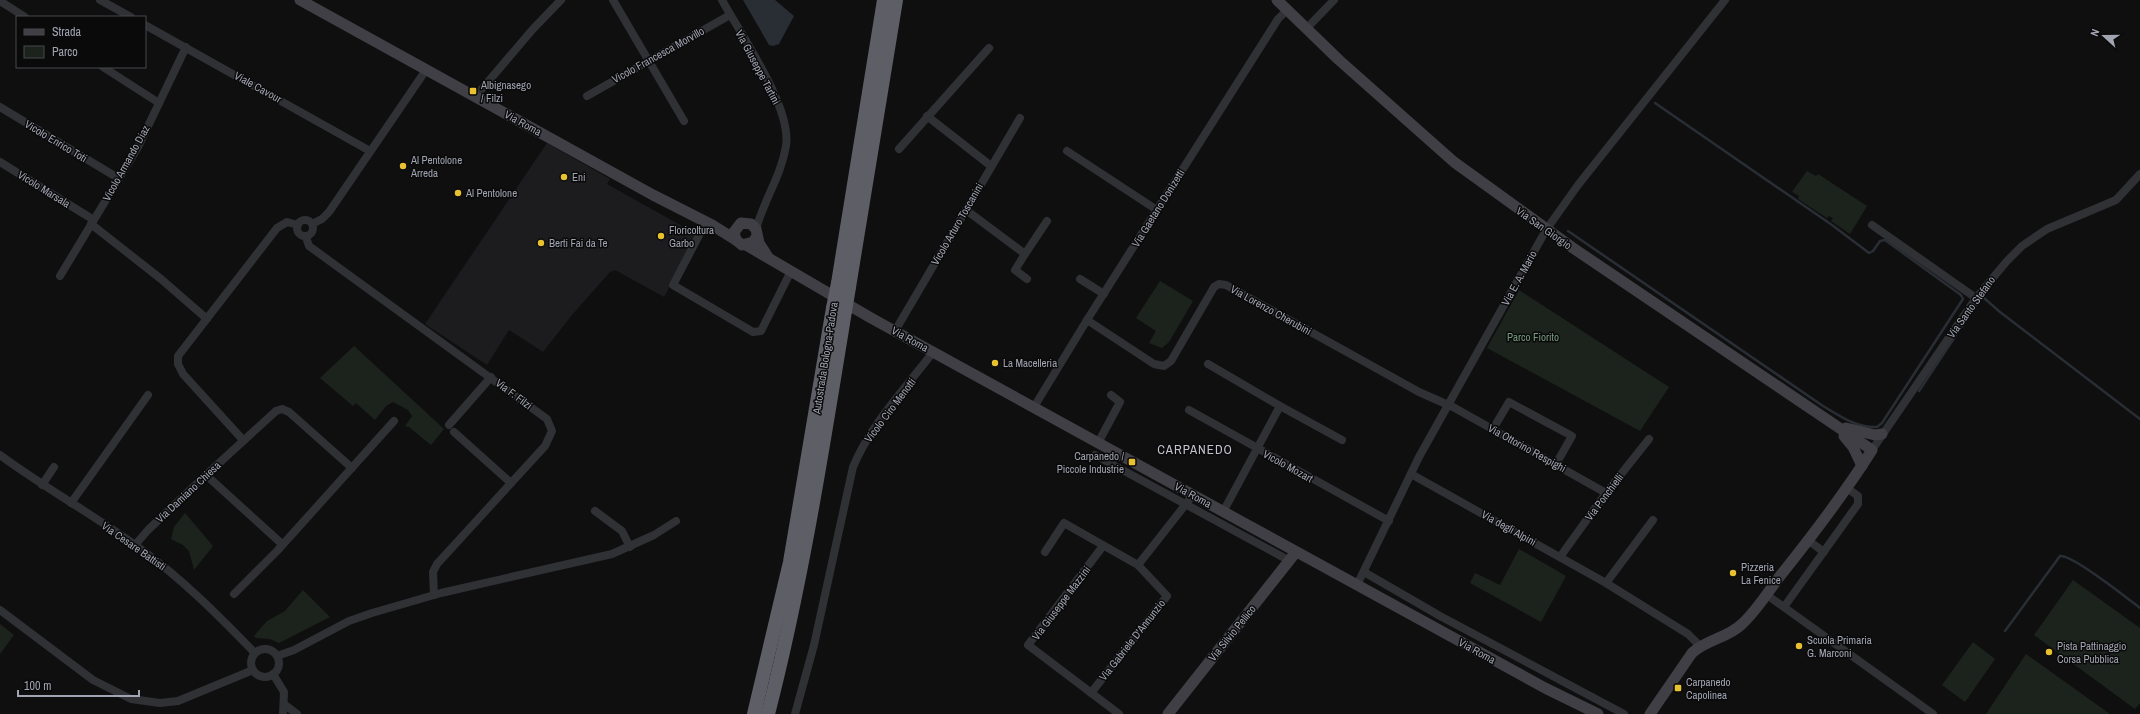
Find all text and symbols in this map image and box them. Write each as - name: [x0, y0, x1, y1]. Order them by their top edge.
- legend: [16, 16, 146, 68]
- north arrow: [2084, 16, 2124, 56]
- text: Strada: [52, 24, 82, 40]
- street label: Vicolo Francesca Morvillo: [609, 24, 707, 86]
- street label: Via Giuseppe Tartini: [732, 27, 784, 107]
- text: N: [2087, 27, 2102, 38]
- text: Parco: [52, 44, 78, 60]
- street label: Viale Cavour: [232, 68, 284, 106]
- place label: Albignasego / Filzi: [480, 78, 531, 105]
- marker: Albignasego / Filzi: [468, 86, 478, 96]
- street label: Via Roma: [502, 107, 544, 139]
- street label: Vicolo Enrico Toti: [22, 117, 90, 165]
- street label: Vicolo Armando Diaz: [99, 122, 153, 203]
- place label: Al Pentolone Arreda: [410, 153, 462, 180]
- marker: Al Pentolone Arreda: [398, 161, 408, 171]
- street label: Via Gaetano Donizetti: [1128, 166, 1188, 250]
- street label: Vicolo Marsala: [15, 167, 73, 211]
- place label: Eni: [572, 170, 586, 184]
- marker: Eni: [559, 172, 569, 182]
- street label: Vicolo Arturo Toscanini: [928, 180, 986, 268]
- place label: Al Pentolone: [465, 186, 517, 200]
- marker: Al Pentolone: [453, 188, 463, 198]
- street label: Via San Giorgio: [1514, 204, 1574, 252]
- place label: Floricoltura Garbo: [669, 223, 714, 250]
- marker: Floricoltura Garbo: [656, 231, 666, 241]
- place label: Berti Fai da Te: [549, 236, 608, 250]
- marker: Berti Fai da Te: [536, 238, 546, 248]
- street label: Via E. A. Mario: [1498, 248, 1540, 308]
- street label: Via Santo Stefano: [1944, 273, 1998, 341]
- street label: Via Lorenzo Cherubini: [1228, 282, 1314, 338]
- street label: Autostrada Bologna-Padova: [809, 301, 841, 416]
- street label: Via Roma: [889, 323, 931, 355]
- park label: Parco Fiorito: [1507, 330, 1559, 344]
- place label: La Macelleria: [1003, 356, 1057, 370]
- marker: La Macelleria: [990, 358, 1000, 368]
- street label: Vicolo Ciro Menotti: [861, 375, 919, 445]
- street label: Via F. Filzi: [493, 376, 535, 412]
- street label: Via Ottorino Respighi: [1486, 421, 1568, 475]
- district label: CARPANEDO: [1157, 441, 1233, 458]
- street label: Vicolo Mozart: [1261, 447, 1316, 486]
- place label: Carpanedo / Piccole Industrie: [1057, 449, 1124, 476]
- marker: Carpanedo / Piccole Industrie: [1127, 457, 1137, 467]
- street label: Via Damiano Chiesa: [153, 458, 223, 526]
- street label: Via Ponchielli: [1582, 471, 1626, 523]
- street label: Via Roma: [1172, 479, 1214, 511]
- street label: Via degli Alpini: [1479, 507, 1539, 549]
- street label: Via Cesare Battisti: [99, 519, 169, 573]
- place label: Pizzeria La Fenice: [1741, 560, 1781, 587]
- street label: Via Giuseppe Mazzini: [1029, 563, 1093, 643]
- marker: Pizzeria La Fenice: [1728, 568, 1738, 578]
- street label: Via Gabriele D'Annunzio: [1096, 597, 1168, 683]
- street label: Via Silvio Pellico: [1205, 602, 1259, 664]
- place label: Scuola Primaria G. Marconi: [1807, 633, 1872, 660]
- street label: Via Roma: [1456, 635, 1498, 667]
- place label: Pista Pattinaggio Corsa Pubblica: [2057, 639, 2126, 666]
- marker: Scuola Primaria G. Marconi: [1794, 641, 1804, 651]
- marker: Pista Pattinaggio Corsa Pubblica: [2044, 647, 2054, 657]
- scale bar: [18, 672, 139, 698]
- place label: Carpanedo Capolinea: [1686, 675, 1731, 702]
- text: 100 m: [24, 678, 51, 694]
- marker: Carpanedo Capolinea: [1673, 683, 1683, 693]

